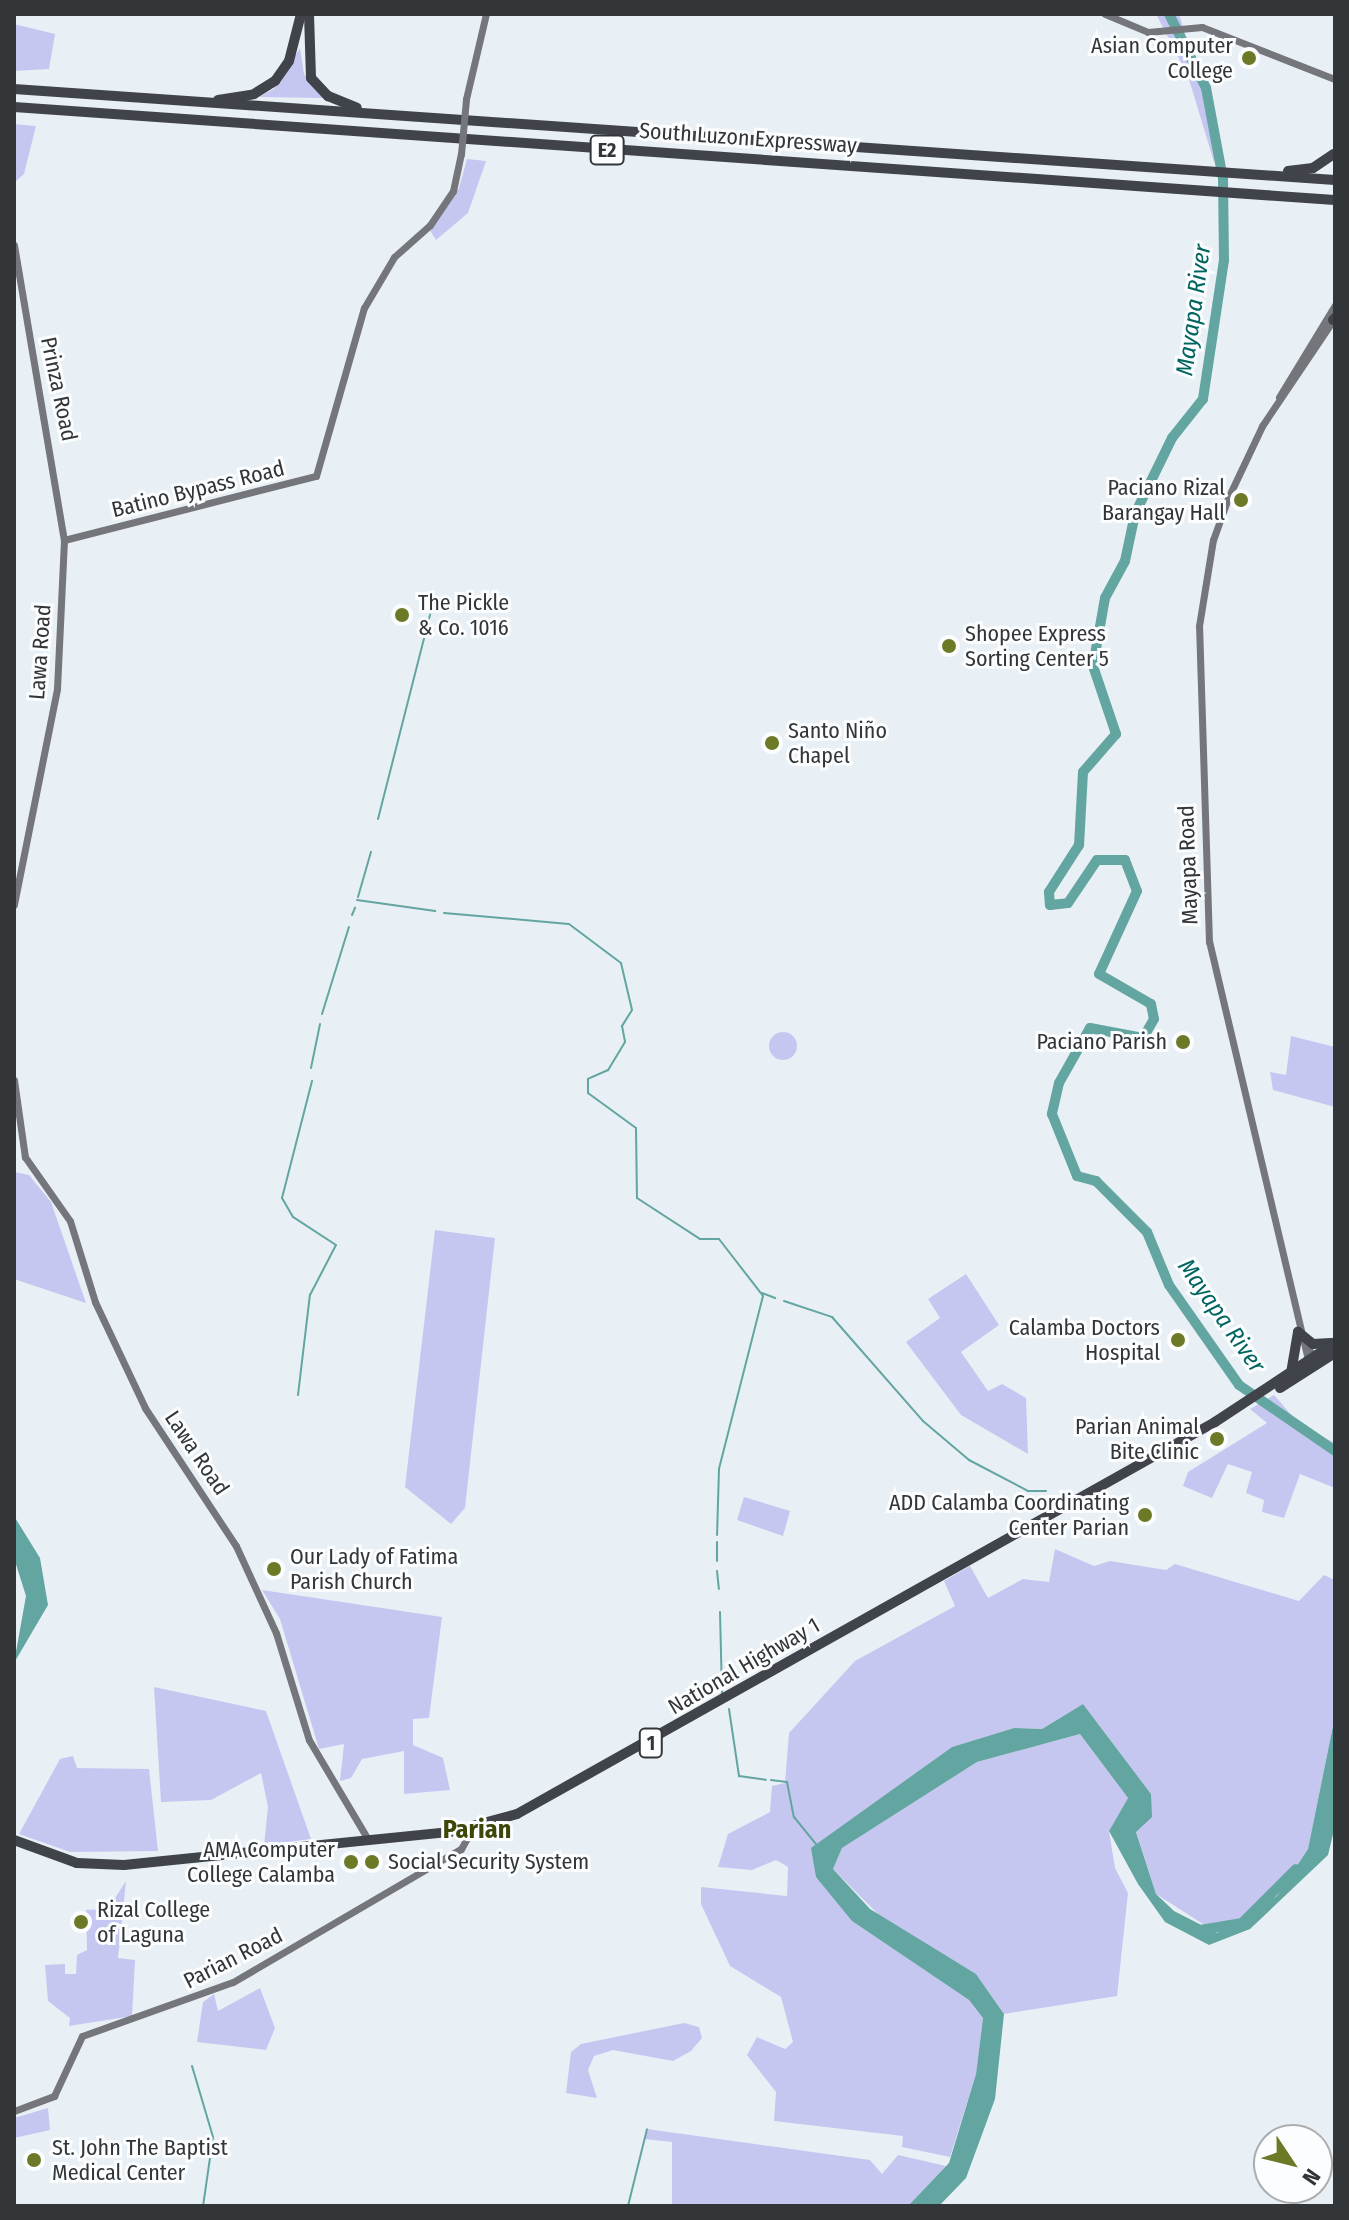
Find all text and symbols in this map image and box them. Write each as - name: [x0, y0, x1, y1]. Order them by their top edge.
- place label: Asian Computer College: [1091, 32, 1233, 84]
- marker: Asian Computer College: [1240, 49, 1258, 67]
- street label: South Luzon Expressway: [638, 117, 858, 159]
- road number: E2: [589, 134, 625, 166]
- water label: Mayapa River: [1171, 243, 1217, 377]
- street label: Prinza Road: [35, 334, 83, 444]
- street label: Batino Bypass Road: [109, 455, 287, 523]
- place label: Paciano Rizal Barangay Hall: [1102, 474, 1225, 526]
- marker: Paciano Rizal Barangay Hall: [1232, 491, 1250, 509]
- place label: The Pickle & Co. 1016: [418, 589, 509, 640]
- street label: Lawa Road: [23, 603, 57, 701]
- marker: The Pickle & Co. 1016: [393, 606, 411, 624]
- place label: Shopee Express Sorting Center 5: [965, 620, 1109, 672]
- marker: Shopee Express Sorting Center 5: [940, 637, 958, 655]
- place label: Santo Niño Chapel: [788, 717, 887, 768]
- marker: Santo Niño Chapel: [763, 734, 781, 752]
- street label: Mayapa Road: [1173, 805, 1203, 925]
- place label: Paciano Parish: [1036, 1029, 1167, 1055]
- marker: Paciano Parish: [1174, 1033, 1192, 1051]
- water label: Mayapa River: [1171, 1254, 1271, 1378]
- place label: Calamba Doctors Hospital: [1009, 1314, 1160, 1366]
- marker: Calamba Doctors Hospital: [1167, 1329, 1189, 1351]
- street label: Lawa Road: [159, 1406, 235, 1500]
- place label: Parian Animal Bite Clinic: [1075, 1413, 1199, 1464]
- marker: Parian Animal Bite Clinic: [1206, 1428, 1228, 1450]
- place label: ADD Calamba Coordinating Center Parian: [889, 1489, 1129, 1540]
- marker: ADD Calamba Coordinating Center Parian: [1136, 1506, 1154, 1524]
- place label: Our Lady of Fatima Parish Church: [290, 1543, 458, 1594]
- marker: Our Lady of Fatima Parish Church: [265, 1560, 283, 1578]
- street label: National Highway 1: [664, 1612, 824, 1720]
- road number: 1: [637, 1727, 665, 1759]
- district label: Parian: [443, 1814, 511, 1846]
- place label: AMA Computer College Calamba: [187, 1836, 335, 1888]
- place label: Social Security System: [388, 1849, 589, 1875]
- marker: AMA Computer College Calamba: [342, 1853, 360, 1871]
- marker: Social Security System: [363, 1853, 381, 1871]
- place label: Rizal College of Laguna: [97, 1896, 210, 1948]
- marker: Rizal College of Laguna: [72, 1913, 90, 1931]
- street label: Parian Road: [179, 1922, 287, 1994]
- north arrow: [1253, 2124, 1333, 2204]
- place label: St. John The Baptist Medical Center: [52, 2134, 228, 2186]
- marker: St. John The Baptist Medical Center: [23, 2149, 45, 2171]
- text: N: [1297, 2164, 1326, 2190]

